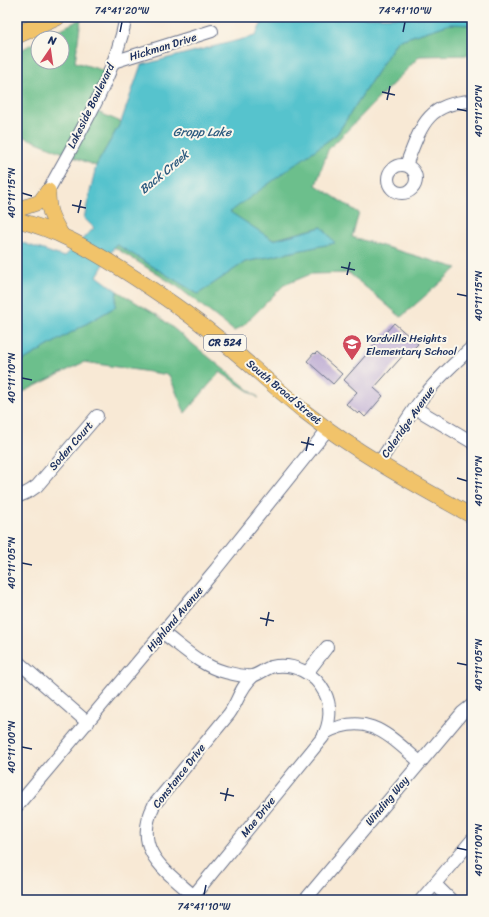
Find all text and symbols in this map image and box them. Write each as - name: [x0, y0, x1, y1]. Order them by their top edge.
- text: 74°41'20"W: [95, 2, 150, 20]
- text: 74°41'10"W: [379, 2, 432, 20]
- street label: Hickman Drive: [127, 28, 199, 66]
- north arrow: [30, 30, 70, 70]
- text: N: [45, 30, 58, 51]
- street label: Lakeside Boulevard: [62, 59, 120, 152]
- text: 40°11'20"N: [470, 85, 488, 137]
- water label: Gropp Lake: [173, 121, 232, 143]
- water label: Back Creek: [134, 143, 195, 200]
- text: 40°11'15"N: [3, 168, 21, 218]
- text: 40°11'15"N: [470, 271, 488, 321]
- place label: Yardville Heights Elementary School: [366, 329, 458, 361]
- school or university icon: Yardville Heights Elementary School: [341, 333, 363, 361]
- road number: CR 524: [204, 335, 246, 351]
- text: 40°11'10"N: [3, 353, 21, 403]
- street label: South Broad Street: [242, 355, 326, 430]
- street label: Coleridge Avenue: [376, 382, 440, 462]
- street label: Soden Court: [44, 417, 98, 475]
- text: 40°11'10"N: [470, 456, 488, 506]
- text: 40°11'05"N: [3, 537, 21, 589]
- street label: Highland Avenue: [142, 582, 208, 656]
- text: 40°11'05"N: [470, 639, 488, 691]
- text: 40°11'00"N: [3, 720, 21, 773]
- street label: Constance Drive: [148, 739, 211, 813]
- street label: Winding Way: [360, 772, 414, 830]
- street label: Mae Drive: [236, 792, 281, 842]
- text: 40°11'00"N: [470, 823, 488, 876]
- text: 74°41'10"W: [178, 898, 231, 916]

